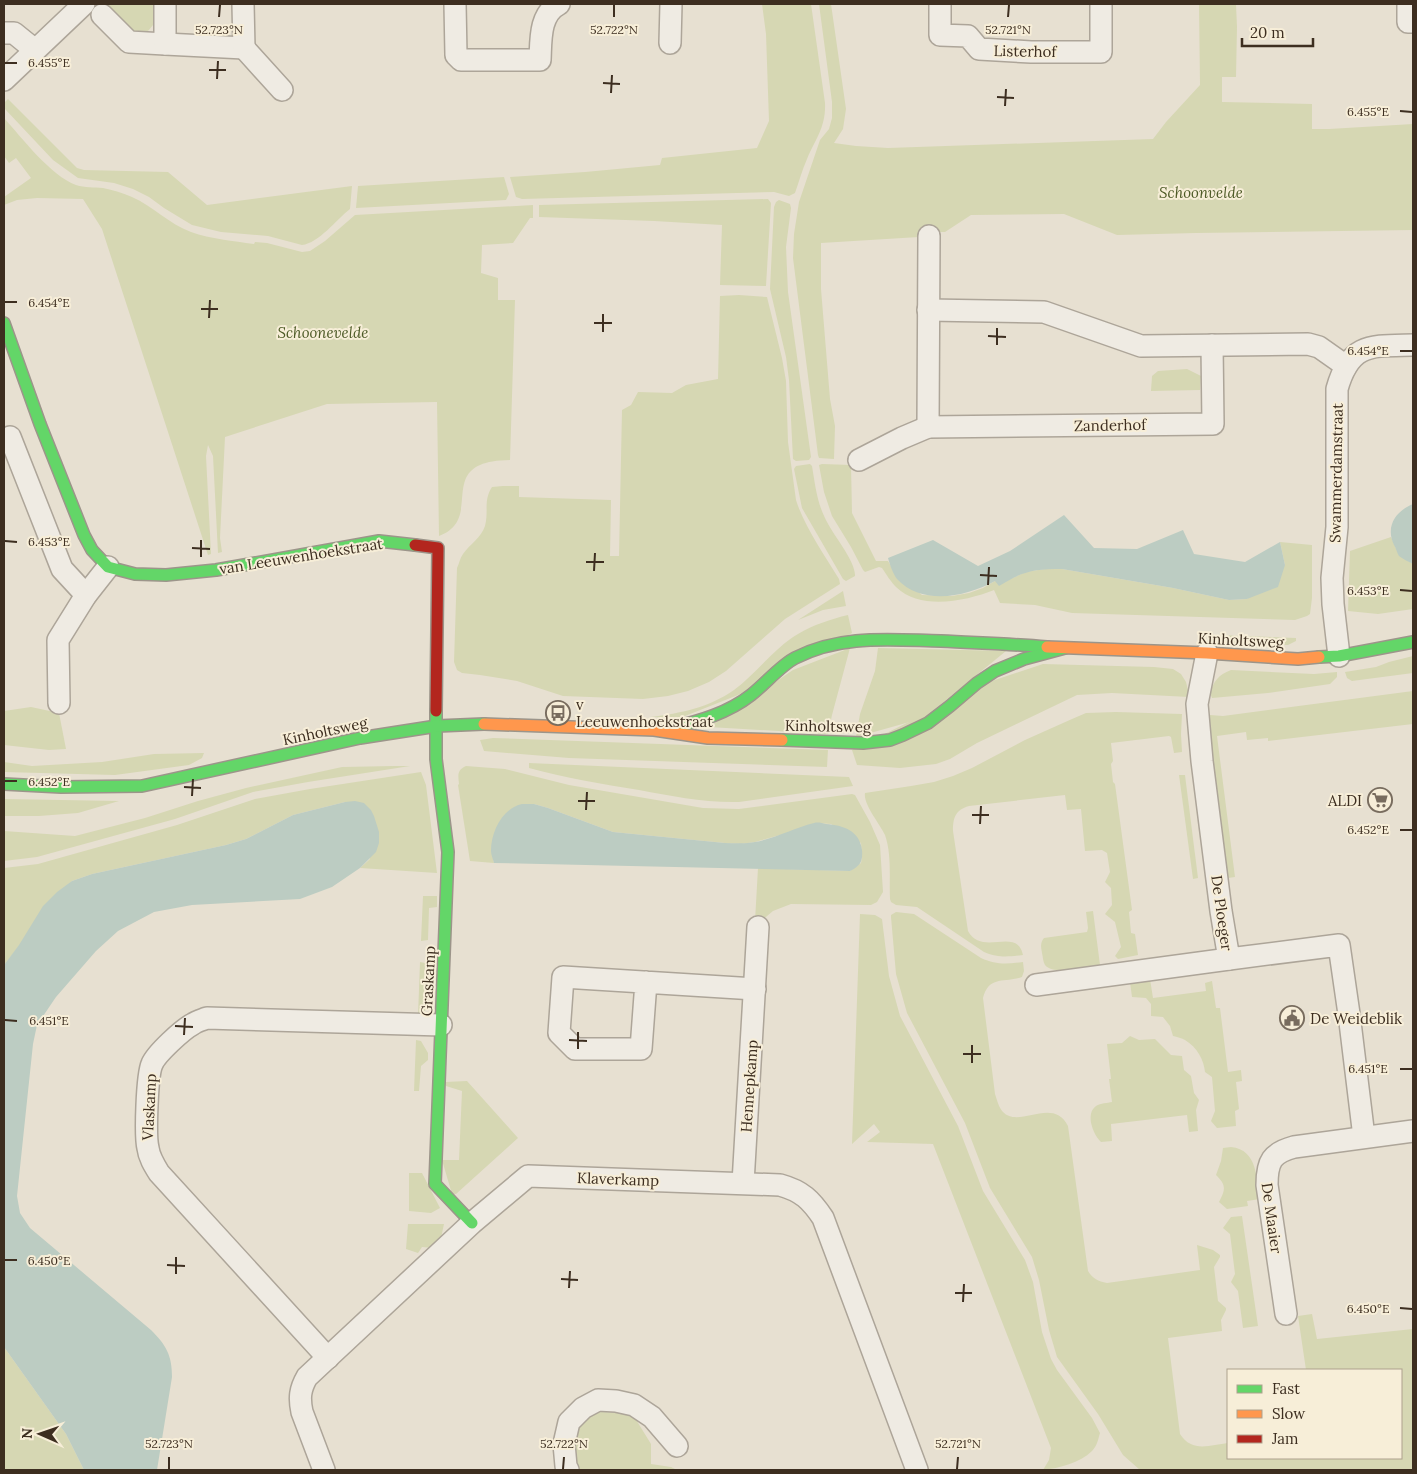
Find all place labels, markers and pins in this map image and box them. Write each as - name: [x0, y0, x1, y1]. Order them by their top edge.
- place label: v Leeuwenhoekstraat: [576, 695, 713, 731]
- bus stop icon: v Leeuwenhoekstraat: [545, 700, 571, 726]
- supermarket icon: ALDI: [1367, 787, 1393, 813]
- place label: ALDI: [1327, 791, 1362, 810]
- public building icon: De Weideblik: [1279, 1005, 1305, 1031]
- place label: De Weideblik: [1310, 1009, 1402, 1028]

